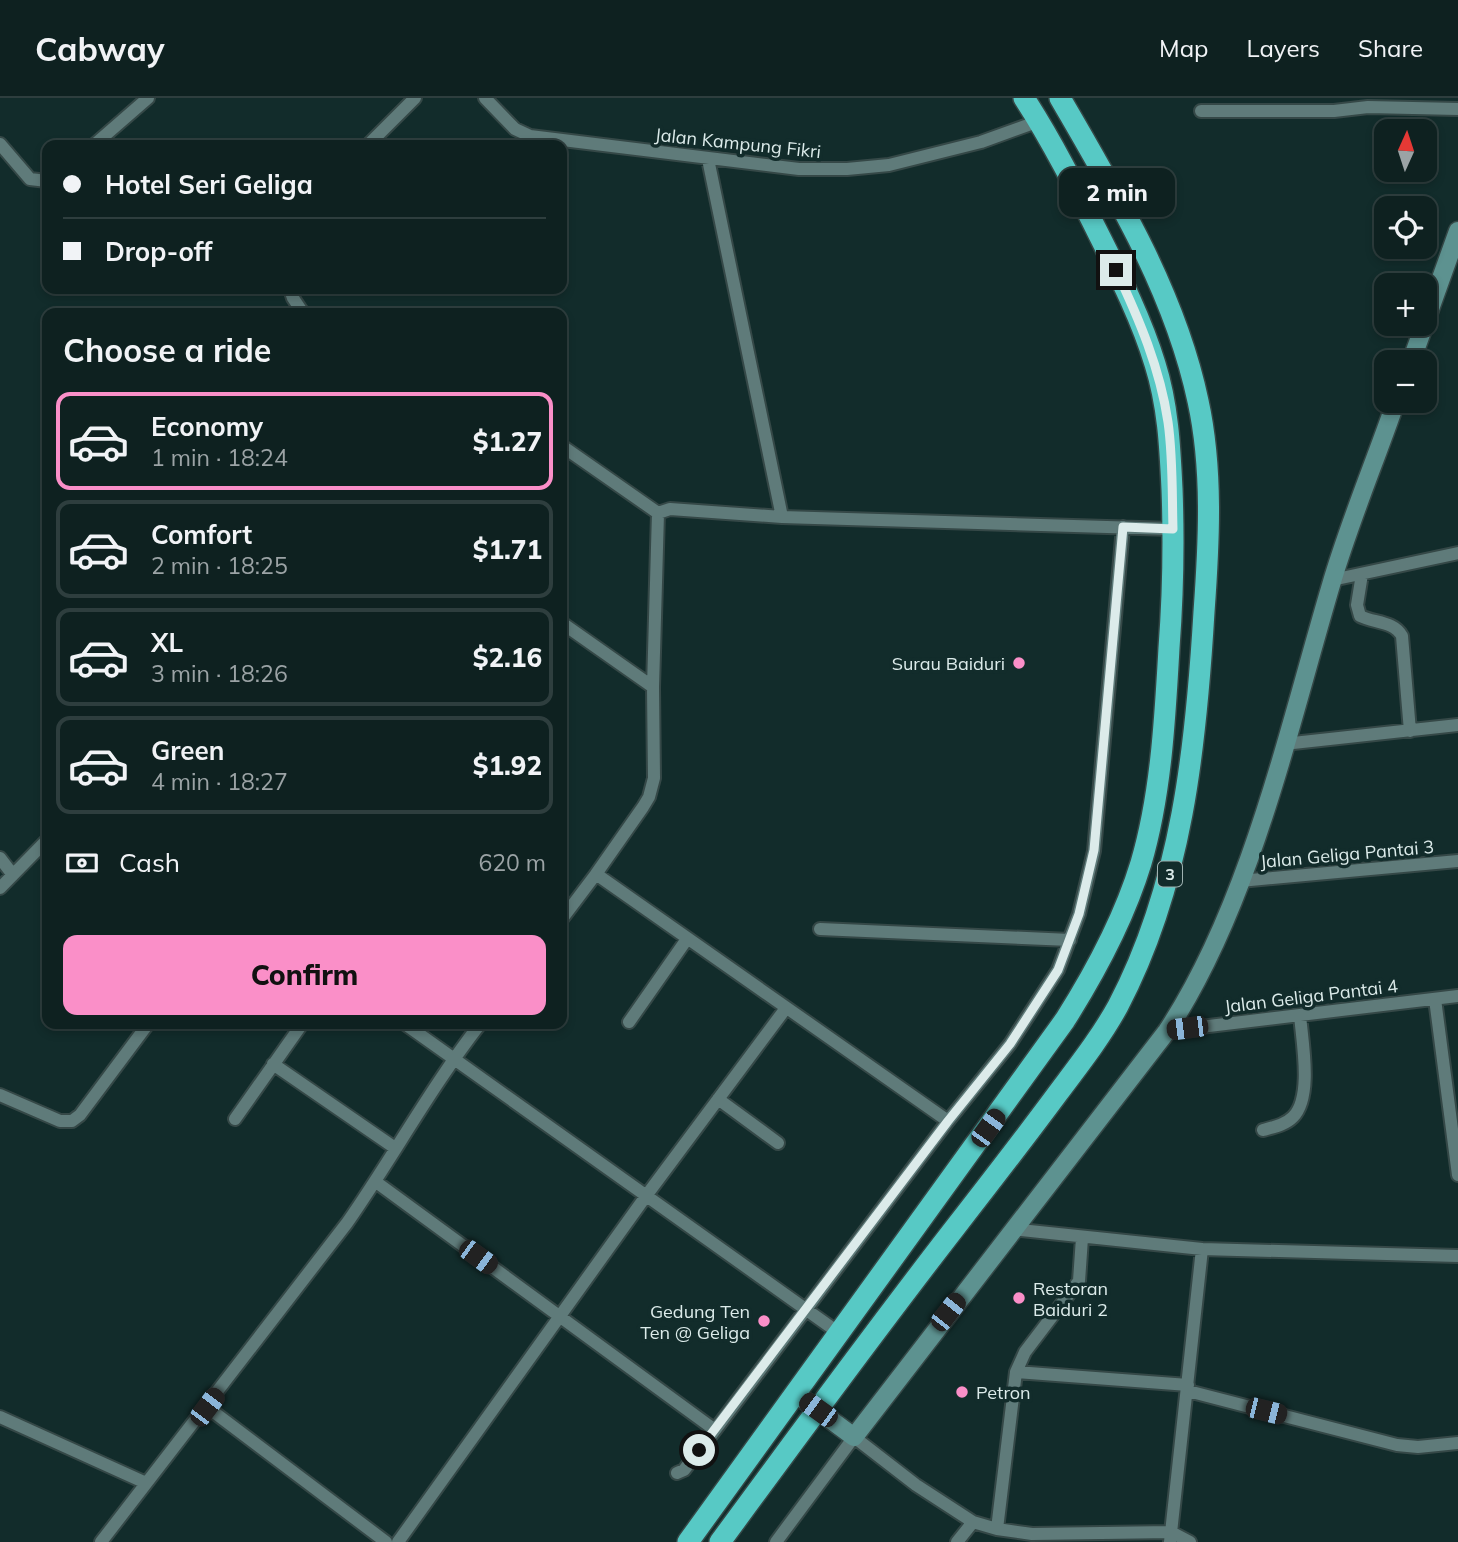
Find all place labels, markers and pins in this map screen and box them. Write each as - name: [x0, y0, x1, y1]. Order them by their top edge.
- place label: Surau Baiduri: [892, 652, 1005, 675]
- marker: Surau Baiduri: [1011, 655, 1027, 671]
- place label: Restoran Baiduri 2: [1033, 1277, 1108, 1321]
- marker: Restoran Baiduri 2: [1011, 1290, 1027, 1306]
- place label: Gedung Ten Ten @ Geliga: [640, 1300, 750, 1344]
- marker: Gedung Ten Ten @ Geliga: [756, 1313, 772, 1329]
- place label: Petron: [976, 1381, 1031, 1404]
- marker: Petron: [954, 1384, 970, 1400]

